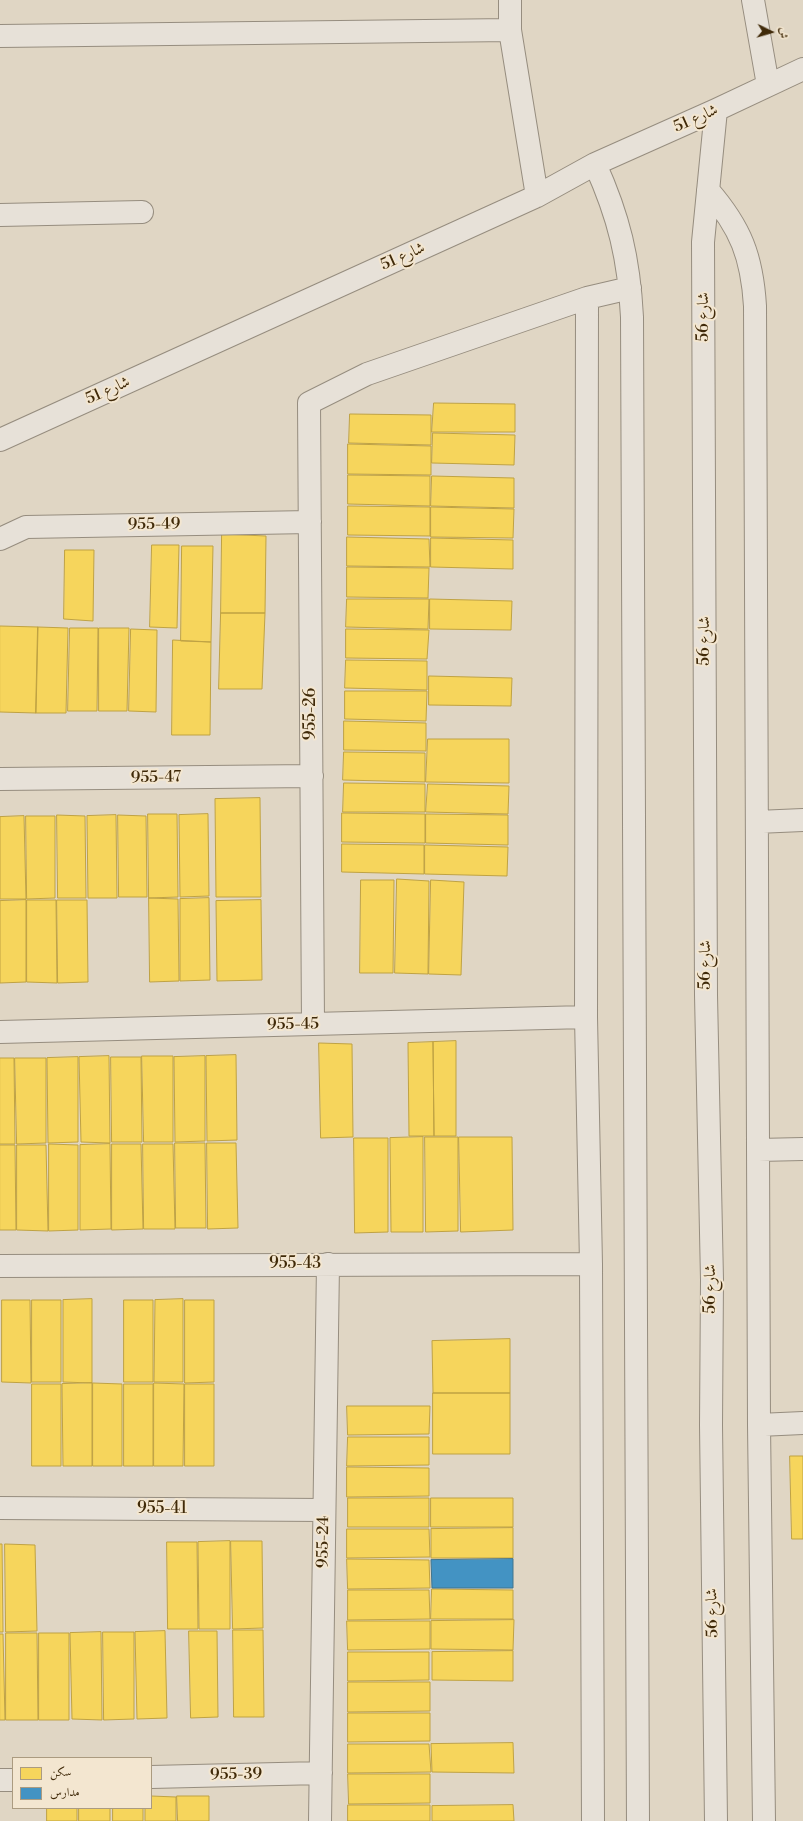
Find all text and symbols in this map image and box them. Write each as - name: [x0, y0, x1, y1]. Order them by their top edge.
- north arrow: [751, 12, 791, 52]
- text: ش: [776, 27, 790, 39]
- street label: شارع 51: [671, 101, 721, 137]
- street label: شارع 51: [378, 239, 428, 275]
- street label: شارع 56: [694, 292, 714, 342]
- street label: شارع 51: [83, 373, 133, 409]
- street label: 955-49: [127, 515, 181, 535]
- street label: شارع 56: [695, 616, 715, 666]
- street label: 955-26: [301, 688, 321, 740]
- street label: 955-47: [131, 768, 181, 788]
- street label: شارع 56: [696, 940, 716, 990]
- street label: 955-45: [267, 1015, 319, 1035]
- street label: 955-43: [269, 1254, 321, 1274]
- street label: شارع 56: [701, 1264, 721, 1314]
- street label: 955-41: [137, 1499, 187, 1519]
- street label: 955-24: [314, 1516, 334, 1568]
- street label: شارع 56: [703, 1588, 723, 1638]
- legend: [12, 1757, 152, 1809]
- text: سكن: [50, 1765, 71, 1780]
- street label: 955-39: [210, 1765, 262, 1785]
- text: مدارس: [50, 1785, 80, 1800]

